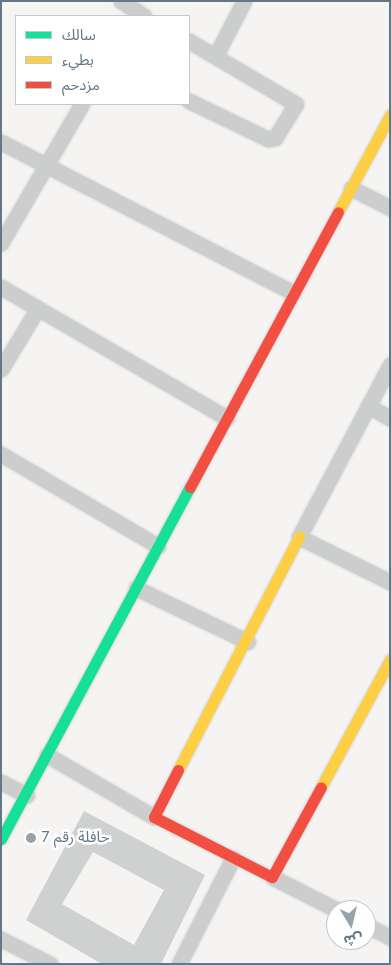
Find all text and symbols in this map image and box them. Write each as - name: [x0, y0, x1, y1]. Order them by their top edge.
- legend: [15, 15, 190, 105]
- text: سالك: [62, 25, 96, 45]
- text: بطيء: [62, 50, 94, 70]
- text: مزدحم: [62, 75, 100, 95]
- place label: حافلة رقم 7: [41, 829, 110, 847]
- marker: حافلة رقم 7: [25, 832, 37, 844]
- north arrow: [326, 900, 376, 950]
- text: ش: [342, 928, 364, 950]

